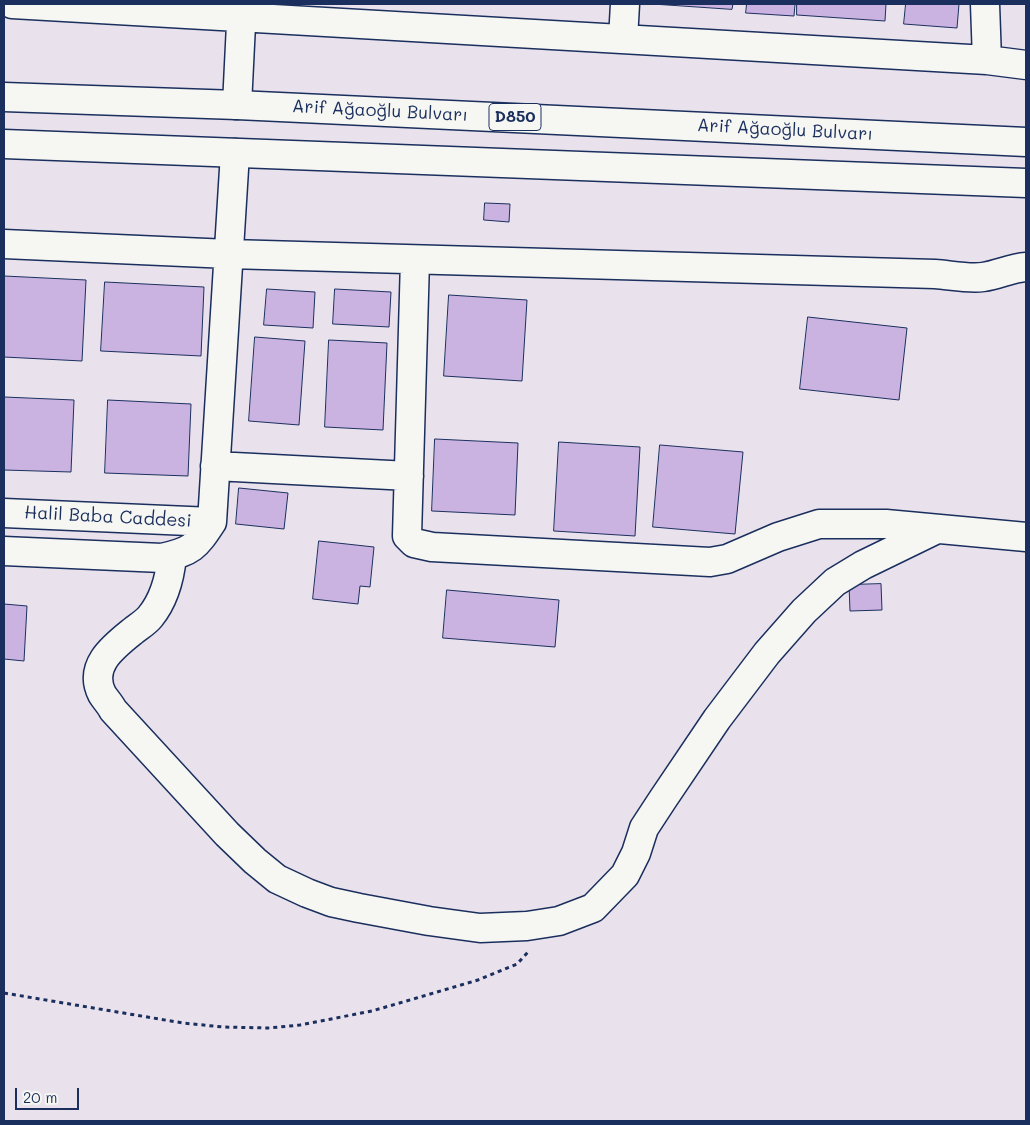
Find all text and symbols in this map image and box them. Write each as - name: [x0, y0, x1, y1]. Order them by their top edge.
- street label: Arif Ağaoğlu Bulvarı: [292, 96, 468, 126]
- road number: D850: [489, 104, 541, 130]
- street label: Arif Ağaoğlu Bulvarı: [697, 115, 873, 145]
- street label: Halil Baba Caddesi: [24, 502, 192, 532]
- scale bar: [18, 1078, 81, 1110]
- text: 20 m: [23, 1087, 57, 1107]

